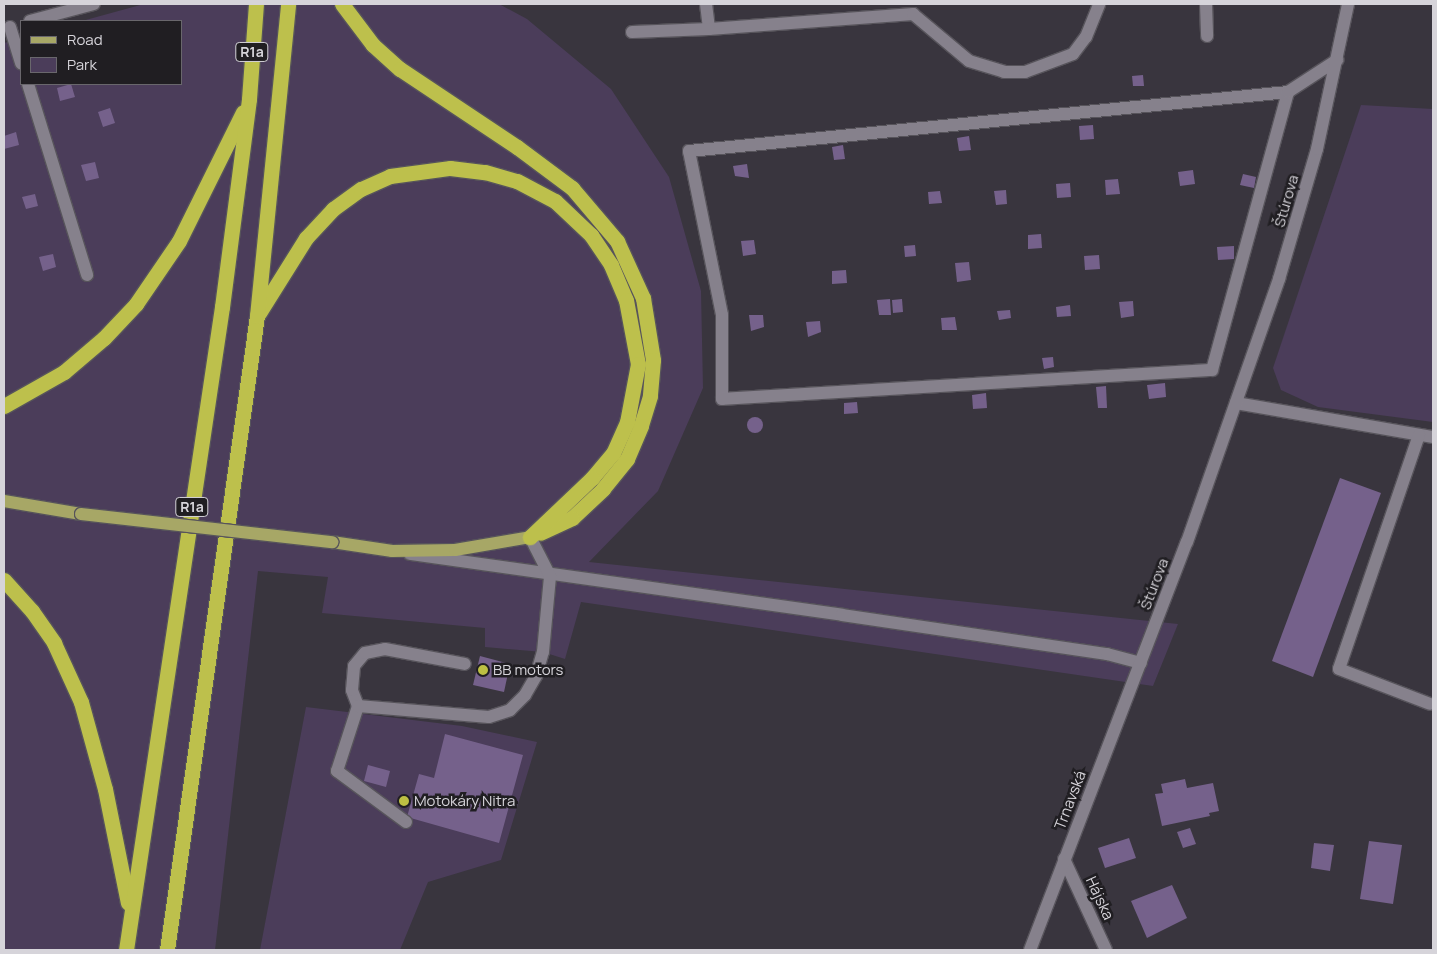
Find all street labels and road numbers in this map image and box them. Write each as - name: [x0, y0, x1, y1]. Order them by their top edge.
- road number: R1a: [234, 41, 270, 64]
- street label: Štúrova: [1270, 173, 1302, 229]
- road number: R1a: [174, 496, 210, 518]
- street label: Štúrova: [1136, 556, 1172, 612]
- street label: Trnavská: [1051, 768, 1089, 832]
- street label: Hájska: [1082, 873, 1118, 923]

